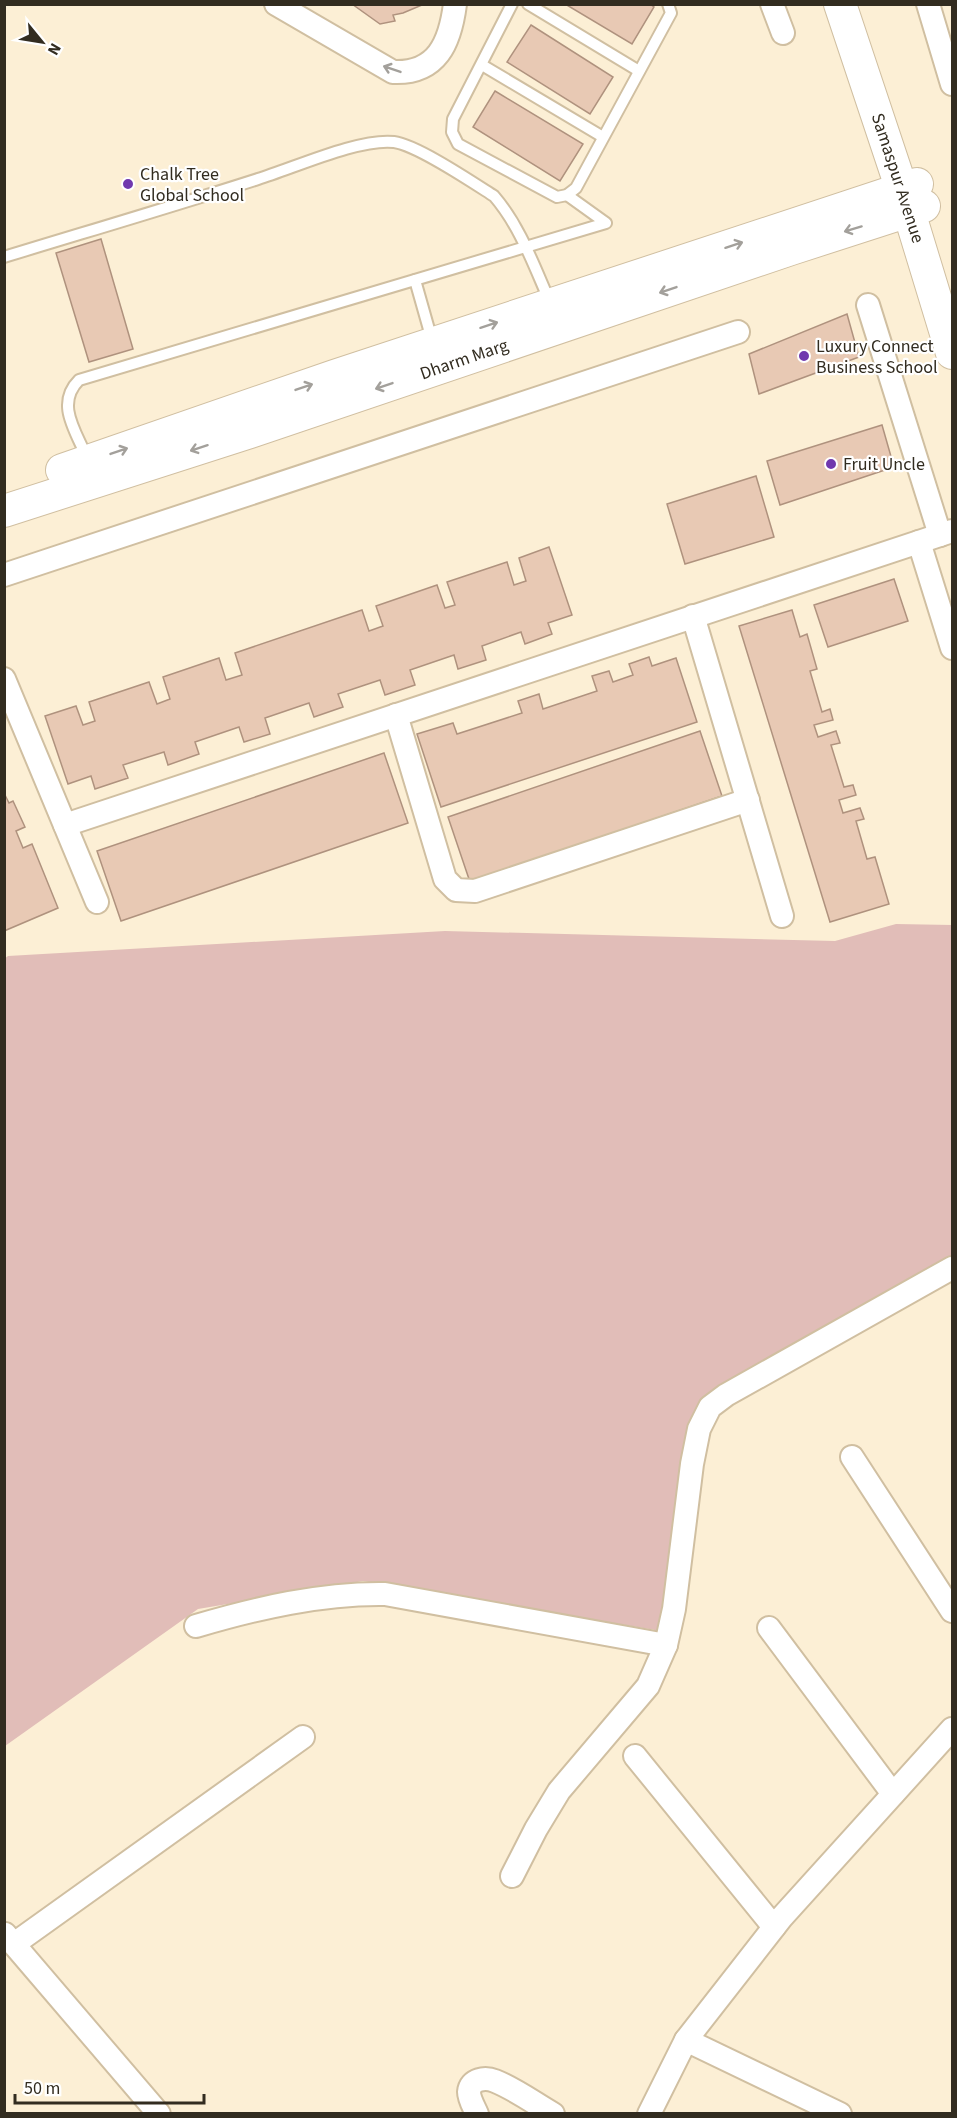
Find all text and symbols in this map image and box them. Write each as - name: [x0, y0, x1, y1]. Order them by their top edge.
- north arrow: [12, 12, 72, 72]
- text: N: [42, 39, 66, 59]
- one-way arrow: [383, 62, 401, 73]
- street label: Samaspur Avenue: [865, 110, 930, 246]
- place label: Chalk Tree Global School: [140, 162, 244, 208]
- marker: Chalk Tree Global School: [121, 177, 135, 191]
- one-way arrow: [844, 224, 863, 235]
- one-way arrow: [724, 238, 743, 249]
- one-way arrow: [659, 286, 678, 297]
- one-way arrow: [479, 319, 498, 330]
- street label: Dharm Marg: [417, 333, 512, 386]
- place label: Luxury Connect Business School: [816, 334, 938, 380]
- marker: Luxury Connect Business School: [797, 349, 811, 363]
- one-way arrow: [294, 380, 313, 391]
- one-way arrow: [375, 382, 394, 393]
- one-way arrow: [190, 443, 209, 454]
- one-way arrow: [109, 444, 128, 455]
- place label: Fruit Uncle: [843, 452, 925, 477]
- marker: Fruit Uncle: [824, 457, 838, 471]
- scale bar: [15, 2067, 204, 2105]
- text: 50 m: [24, 2076, 60, 2101]

